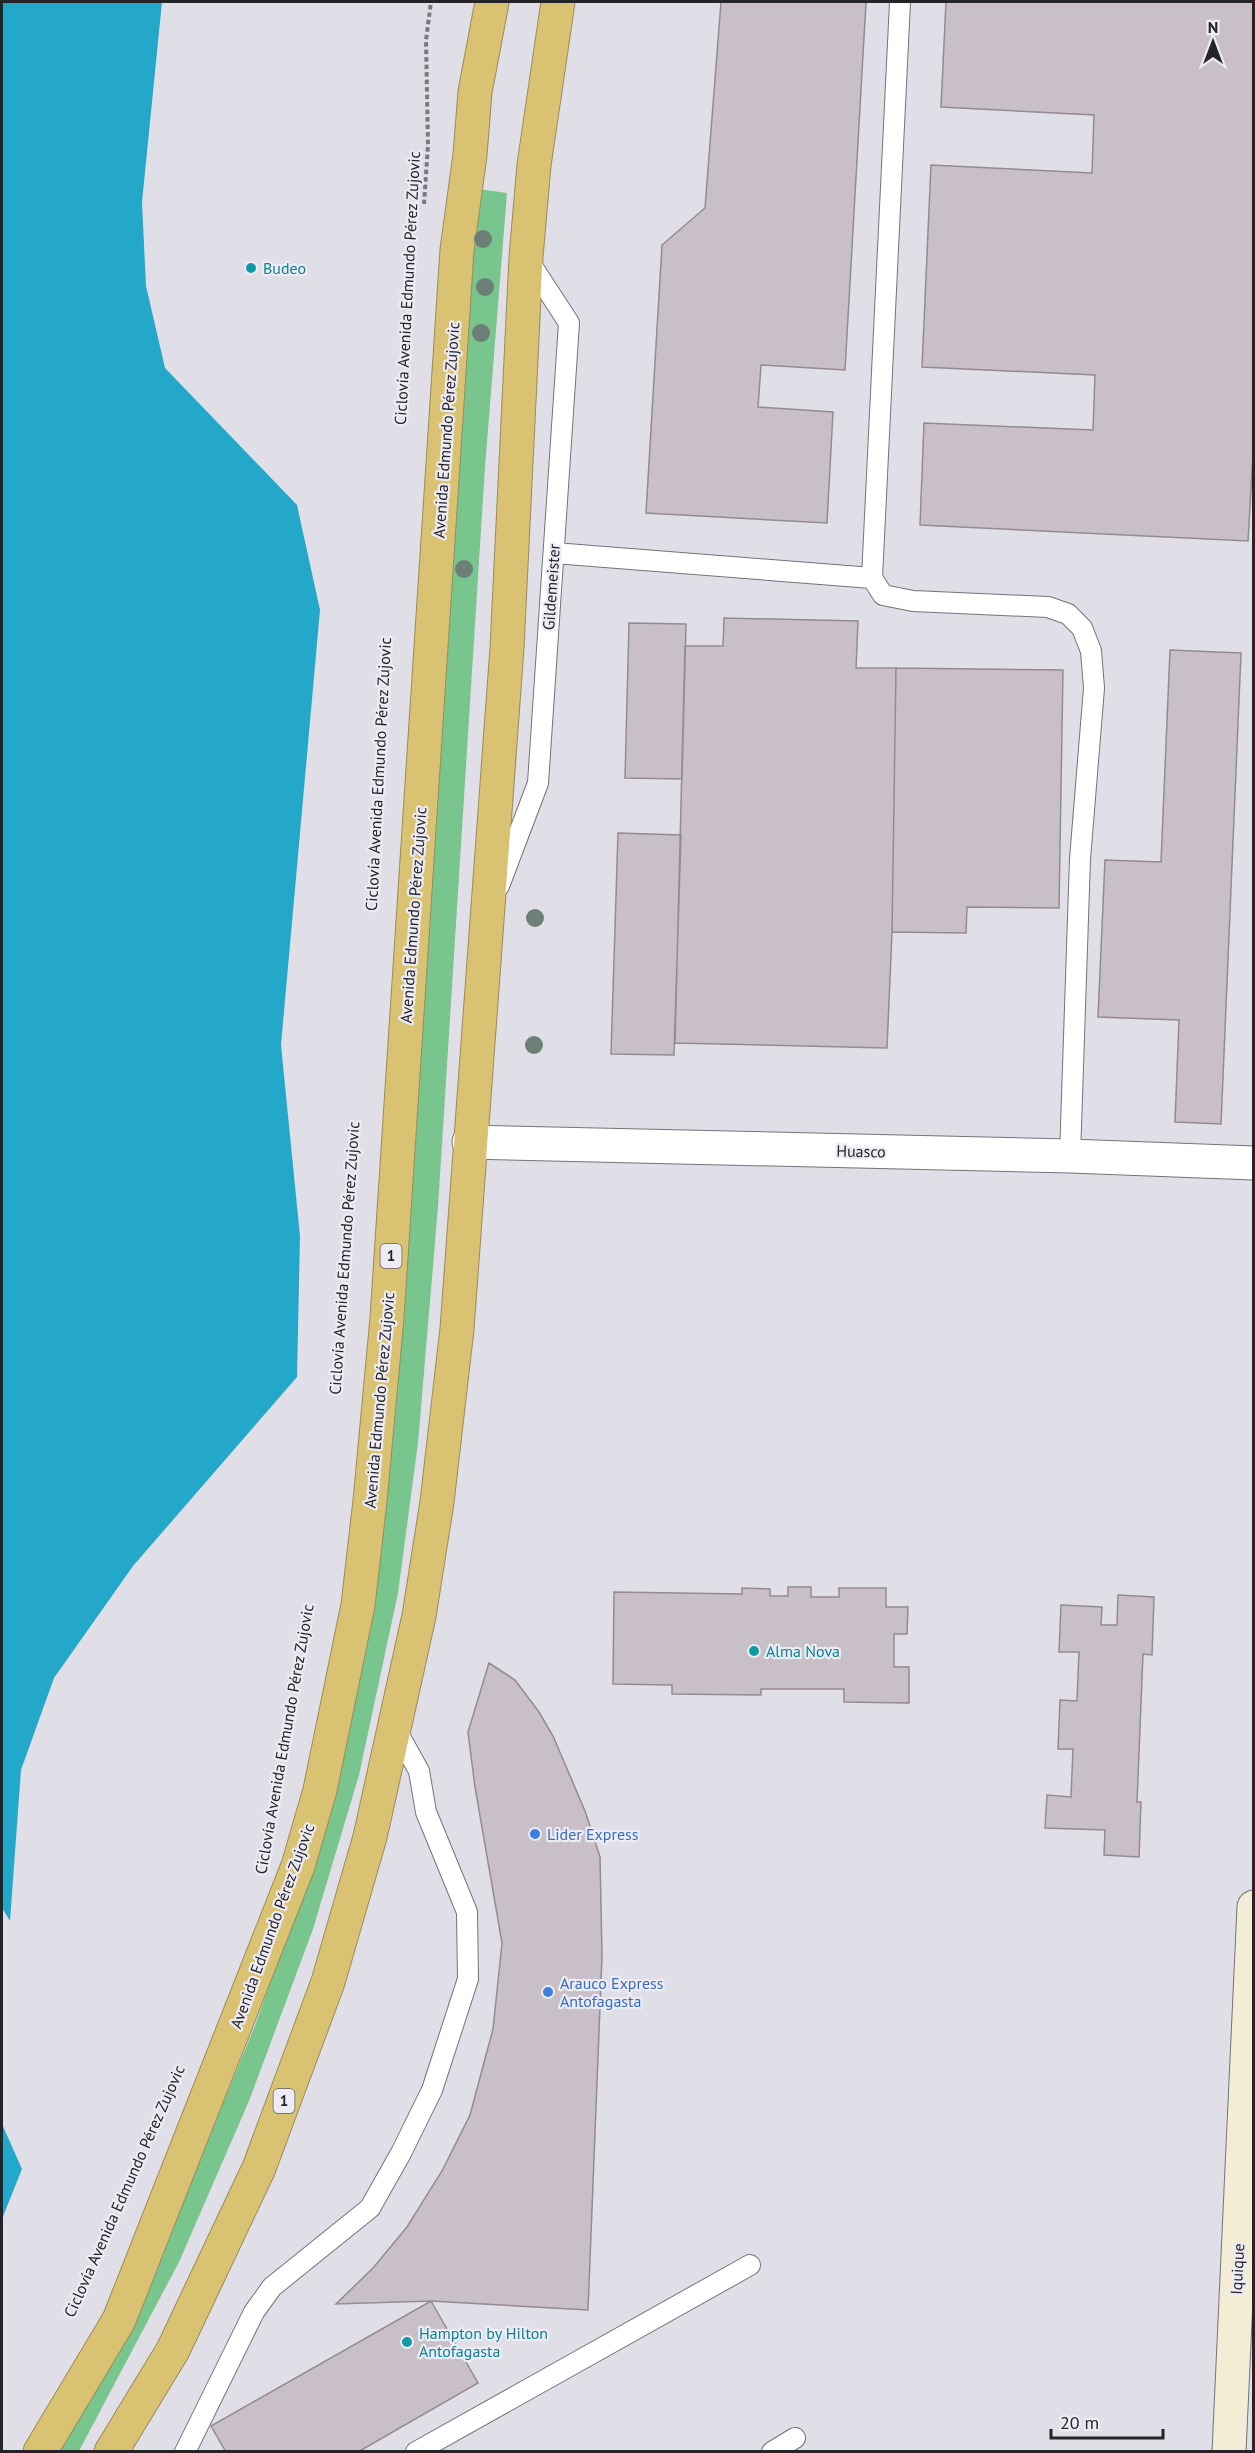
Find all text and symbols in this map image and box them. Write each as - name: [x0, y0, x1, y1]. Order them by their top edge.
- north arrow: [1183, 12, 1243, 72]
- text: N: [1208, 17, 1218, 37]
- street label: Ciclovía Avenida Edmundo Pérez Zujovic: [390, 151, 424, 425]
- place label: Budeo: [263, 258, 306, 278]
- marker: Budeo: [244, 261, 258, 275]
- street label: Avenida Edmundo Pérez Zujovic: [428, 321, 464, 539]
- street label: Gildemeister: [538, 543, 564, 631]
- street label: Ciclovía Avenida Edmundo Pérez Zujovic: [361, 637, 395, 911]
- street label: Avenida Edmundo Pérez Zujovic: [395, 806, 431, 1024]
- street label: Ciclovía Avenida Edmundo Pérez Zujovic: [324, 1121, 364, 1395]
- street label: Huasco: [836, 1141, 886, 1161]
- road number: 1: [380, 1244, 402, 1268]
- street label: Avenida Edmundo Pérez Zujovic: [360, 1291, 398, 1509]
- street label: Ciclovía Avenida Edmundo Pérez Zujovic: [250, 1602, 318, 1876]
- place label: Alma Nova: [766, 1641, 840, 1661]
- marker: Alma Nova: [747, 1644, 761, 1658]
- street label: Avenida Edmundo Pérez Zujovic: [226, 1821, 318, 2031]
- place label: Lider Express: [547, 1824, 639, 1844]
- marker: Lider Express: [528, 1827, 542, 1841]
- place label: Arauco Express Antofagasta: [560, 1973, 664, 2011]
- marker: Arauco Express Antofagasta: [541, 1985, 555, 1999]
- street label: Ciclovía Avenida Edmundo Pérez Zujovic: [59, 2062, 189, 2320]
- road number: 1: [274, 2089, 294, 2113]
- street label: Iquique: [1226, 2243, 1248, 2295]
- place label: Hampton by Hilton Antofagasta: [419, 2323, 548, 2361]
- marker: Hampton by Hilton Antofagasta: [400, 2335, 414, 2349]
- scale bar: [1051, 2402, 1164, 2440]
- text: 20 m: [1060, 2411, 1099, 2434]

